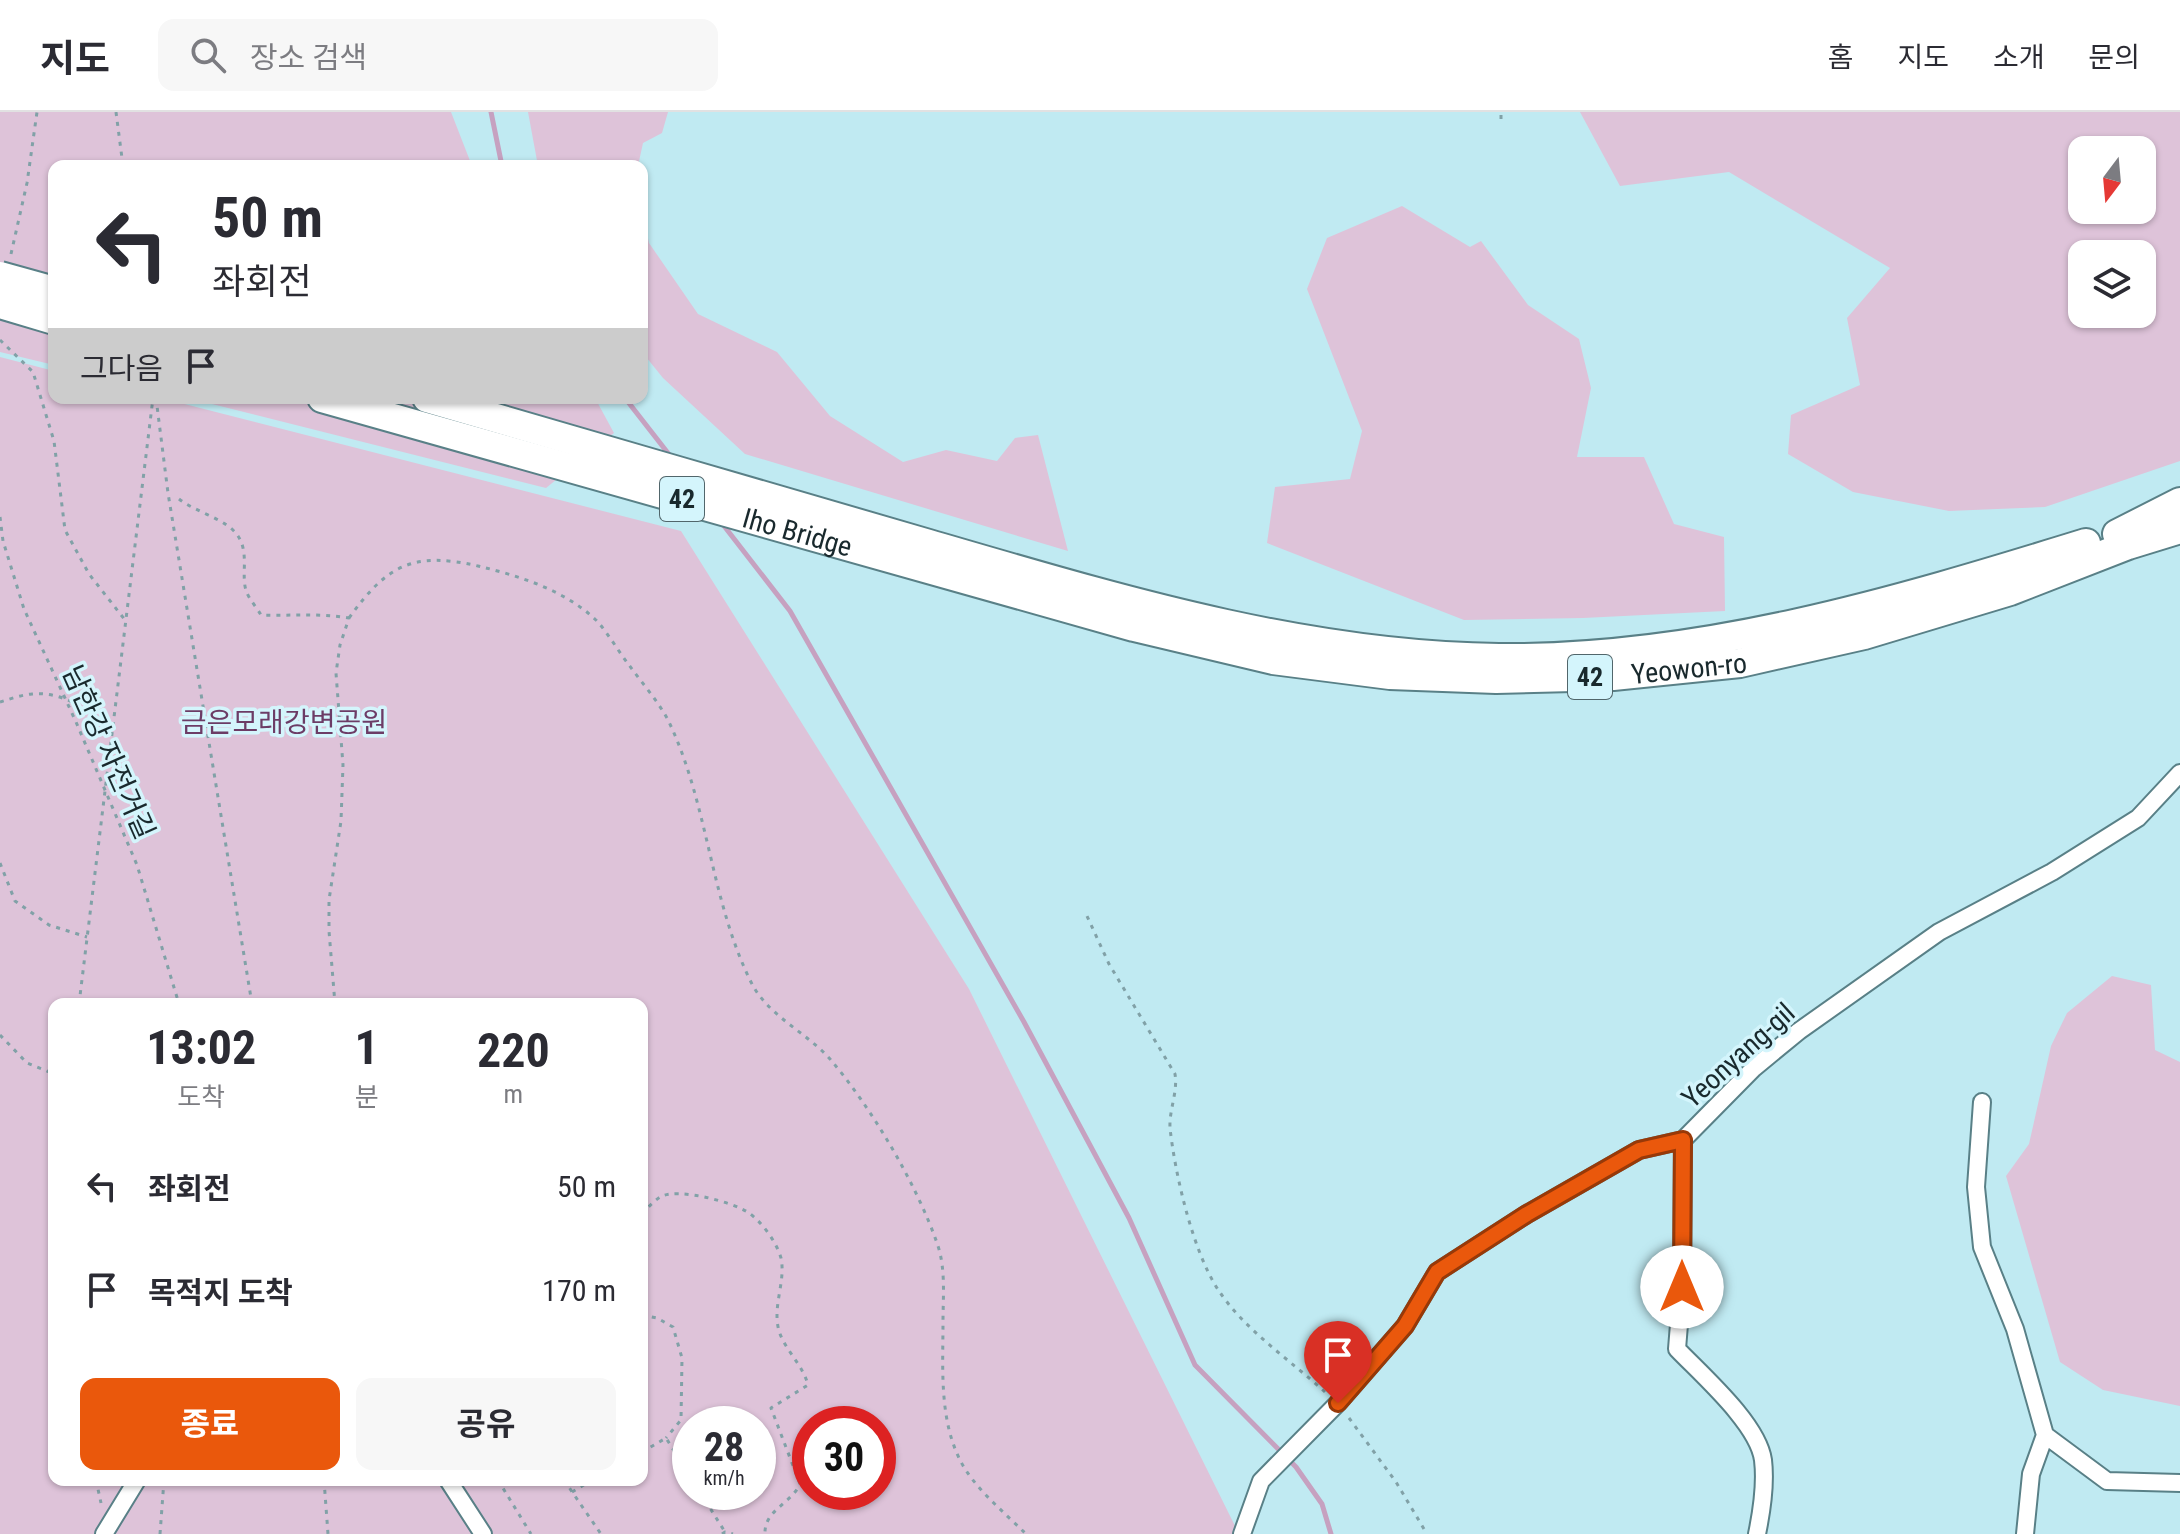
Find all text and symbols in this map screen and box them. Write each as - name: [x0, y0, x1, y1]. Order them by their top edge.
- search box: [158, 19, 718, 91]
- icon: search: [186, 33, 230, 77]
- text: 지도: [40, 37, 110, 81]
- text: 장소 검색: [250, 40, 367, 75]
- text: 홈: [1828, 41, 1853, 74]
- text: 지도: [1897, 41, 1949, 74]
- text: 소개: [1993, 41, 2044, 74]
- text: 문의: [2088, 41, 2140, 74]
- north arrow: [2068, 136, 2156, 224]
- map controls: [2068, 136, 2156, 328]
- text: 50 m: [212, 185, 323, 251]
- icon: left: [80, 192, 184, 296]
- button: layers: [2068, 240, 2156, 328]
- text: 좌회전: [212, 261, 311, 303]
- icon: arrive: [179, 344, 223, 388]
- text: 그다음: [80, 351, 163, 386]
- road number: 42: [660, 477, 704, 521]
- street label: Iho Bridge: [739, 501, 856, 564]
- street label: Yeowon-ro: [1630, 646, 1748, 691]
- road number: 42: [1568, 655, 1612, 699]
- street label: 남한강 자전거길: [55, 660, 162, 844]
- park label: 금은모래강변공원: [181, 706, 387, 739]
- street label: Yeonyang-gil: [1675, 996, 1802, 1115]
- text: 13:02: [146, 1019, 256, 1076]
- text: 1: [355, 1019, 379, 1076]
- text: 220: [477, 1022, 550, 1079]
- text: m: [504, 1079, 523, 1109]
- text: 도착: [177, 1082, 225, 1112]
- text: 분: [355, 1082, 379, 1112]
- icon: left: [80, 1164, 124, 1208]
- text: 50 m: [557, 1169, 616, 1204]
- text: 좌회전: [148, 1171, 231, 1206]
- position arrow: [1640, 1245, 1724, 1329]
- icon: arrive: [80, 1268, 124, 1312]
- text: 170 m: [542, 1273, 616, 1308]
- text: 목적지 도착: [148, 1275, 293, 1310]
- pin: [1304, 1321, 1372, 1403]
- icon: arrive: [1316, 1333, 1360, 1377]
- button: 종료: [80, 1378, 340, 1470]
- button: 공유: [356, 1378, 616, 1470]
- speed limit sign: 30: [792, 1406, 896, 1510]
- text: 28: [704, 1424, 744, 1471]
- text: km/h: [703, 1466, 745, 1490]

